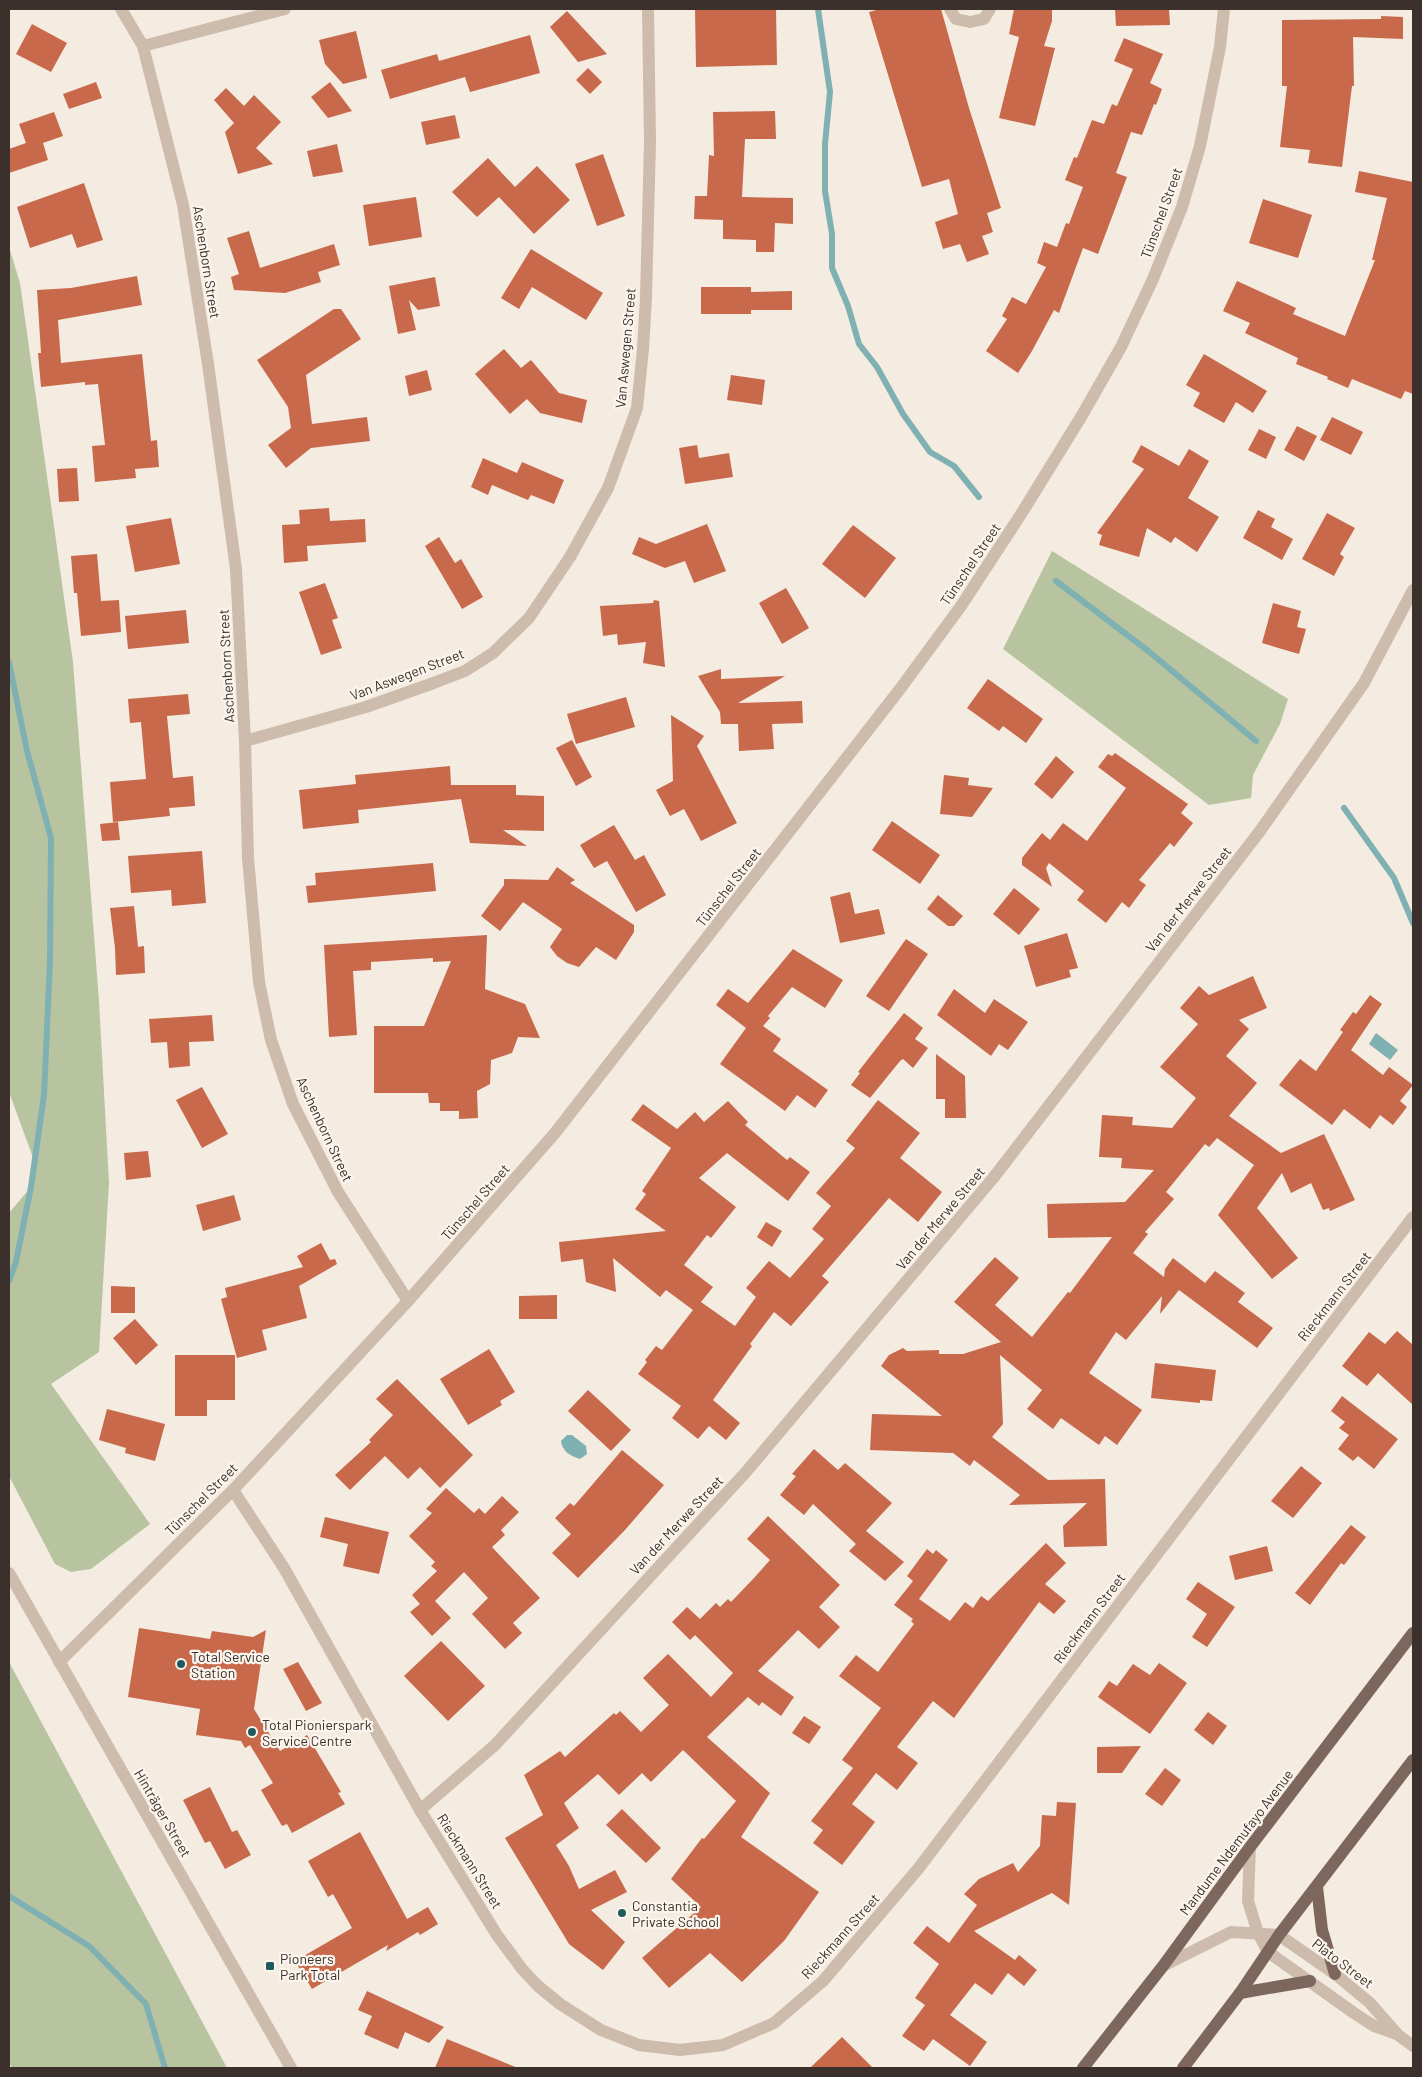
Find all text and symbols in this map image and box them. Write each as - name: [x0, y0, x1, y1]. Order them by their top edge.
- street label: Tünschel Street: [1137, 165, 1185, 261]
- street label: Aschenborn Street: [190, 204, 224, 320]
- street label: Van Aswegen Street: [611, 287, 639, 409]
- street label: Tünschel Street: [936, 520, 1004, 608]
- street label: Aschenborn Street: [215, 609, 237, 723]
- street label: Van Aswegen Street: [348, 644, 466, 704]
- street label: Van der Merwe Street: [1141, 843, 1235, 955]
- street label: Tünschel Street: [692, 844, 764, 930]
- street label: Aschenborn Street: [293, 1074, 357, 1184]
- street label: Tünschel Street: [437, 1160, 513, 1244]
- street label: Van der Merwe Street: [892, 1163, 988, 1273]
- street label: Rieckmann Street: [1294, 1248, 1374, 1344]
- street label: Tünschel Street: [161, 1459, 241, 1539]
- street label: Van der Merwe Street: [626, 1472, 726, 1578]
- street label: Rieckmann Street: [1049, 1569, 1129, 1667]
- place label: Total Service Station: [191, 1648, 270, 1681]
- marker: Total Service Station: [175, 1658, 187, 1670]
- place label: Total Pionierspark Service Centre: [262, 1716, 372, 1749]
- marker: Total Pionierspark Service Centre: [246, 1726, 258, 1738]
- street label: Hinträger Street: [131, 1766, 195, 1860]
- street label: Mandume Ndemufayo Avenue: [1176, 1766, 1296, 1918]
- street label: Rieckmann Street: [434, 1810, 506, 1912]
- street label: Rieckmann Street: [797, 1890, 883, 1982]
- place label: Constantia Private School: [632, 1897, 719, 1930]
- marker: Constantia Private School: [616, 1907, 628, 1919]
- street label: Plato Street: [1309, 1934, 1377, 1992]
- place label: Pioneers Park Total: [280, 1950, 340, 1983]
- marker: Pioneers Park Total: [264, 1960, 276, 1972]

